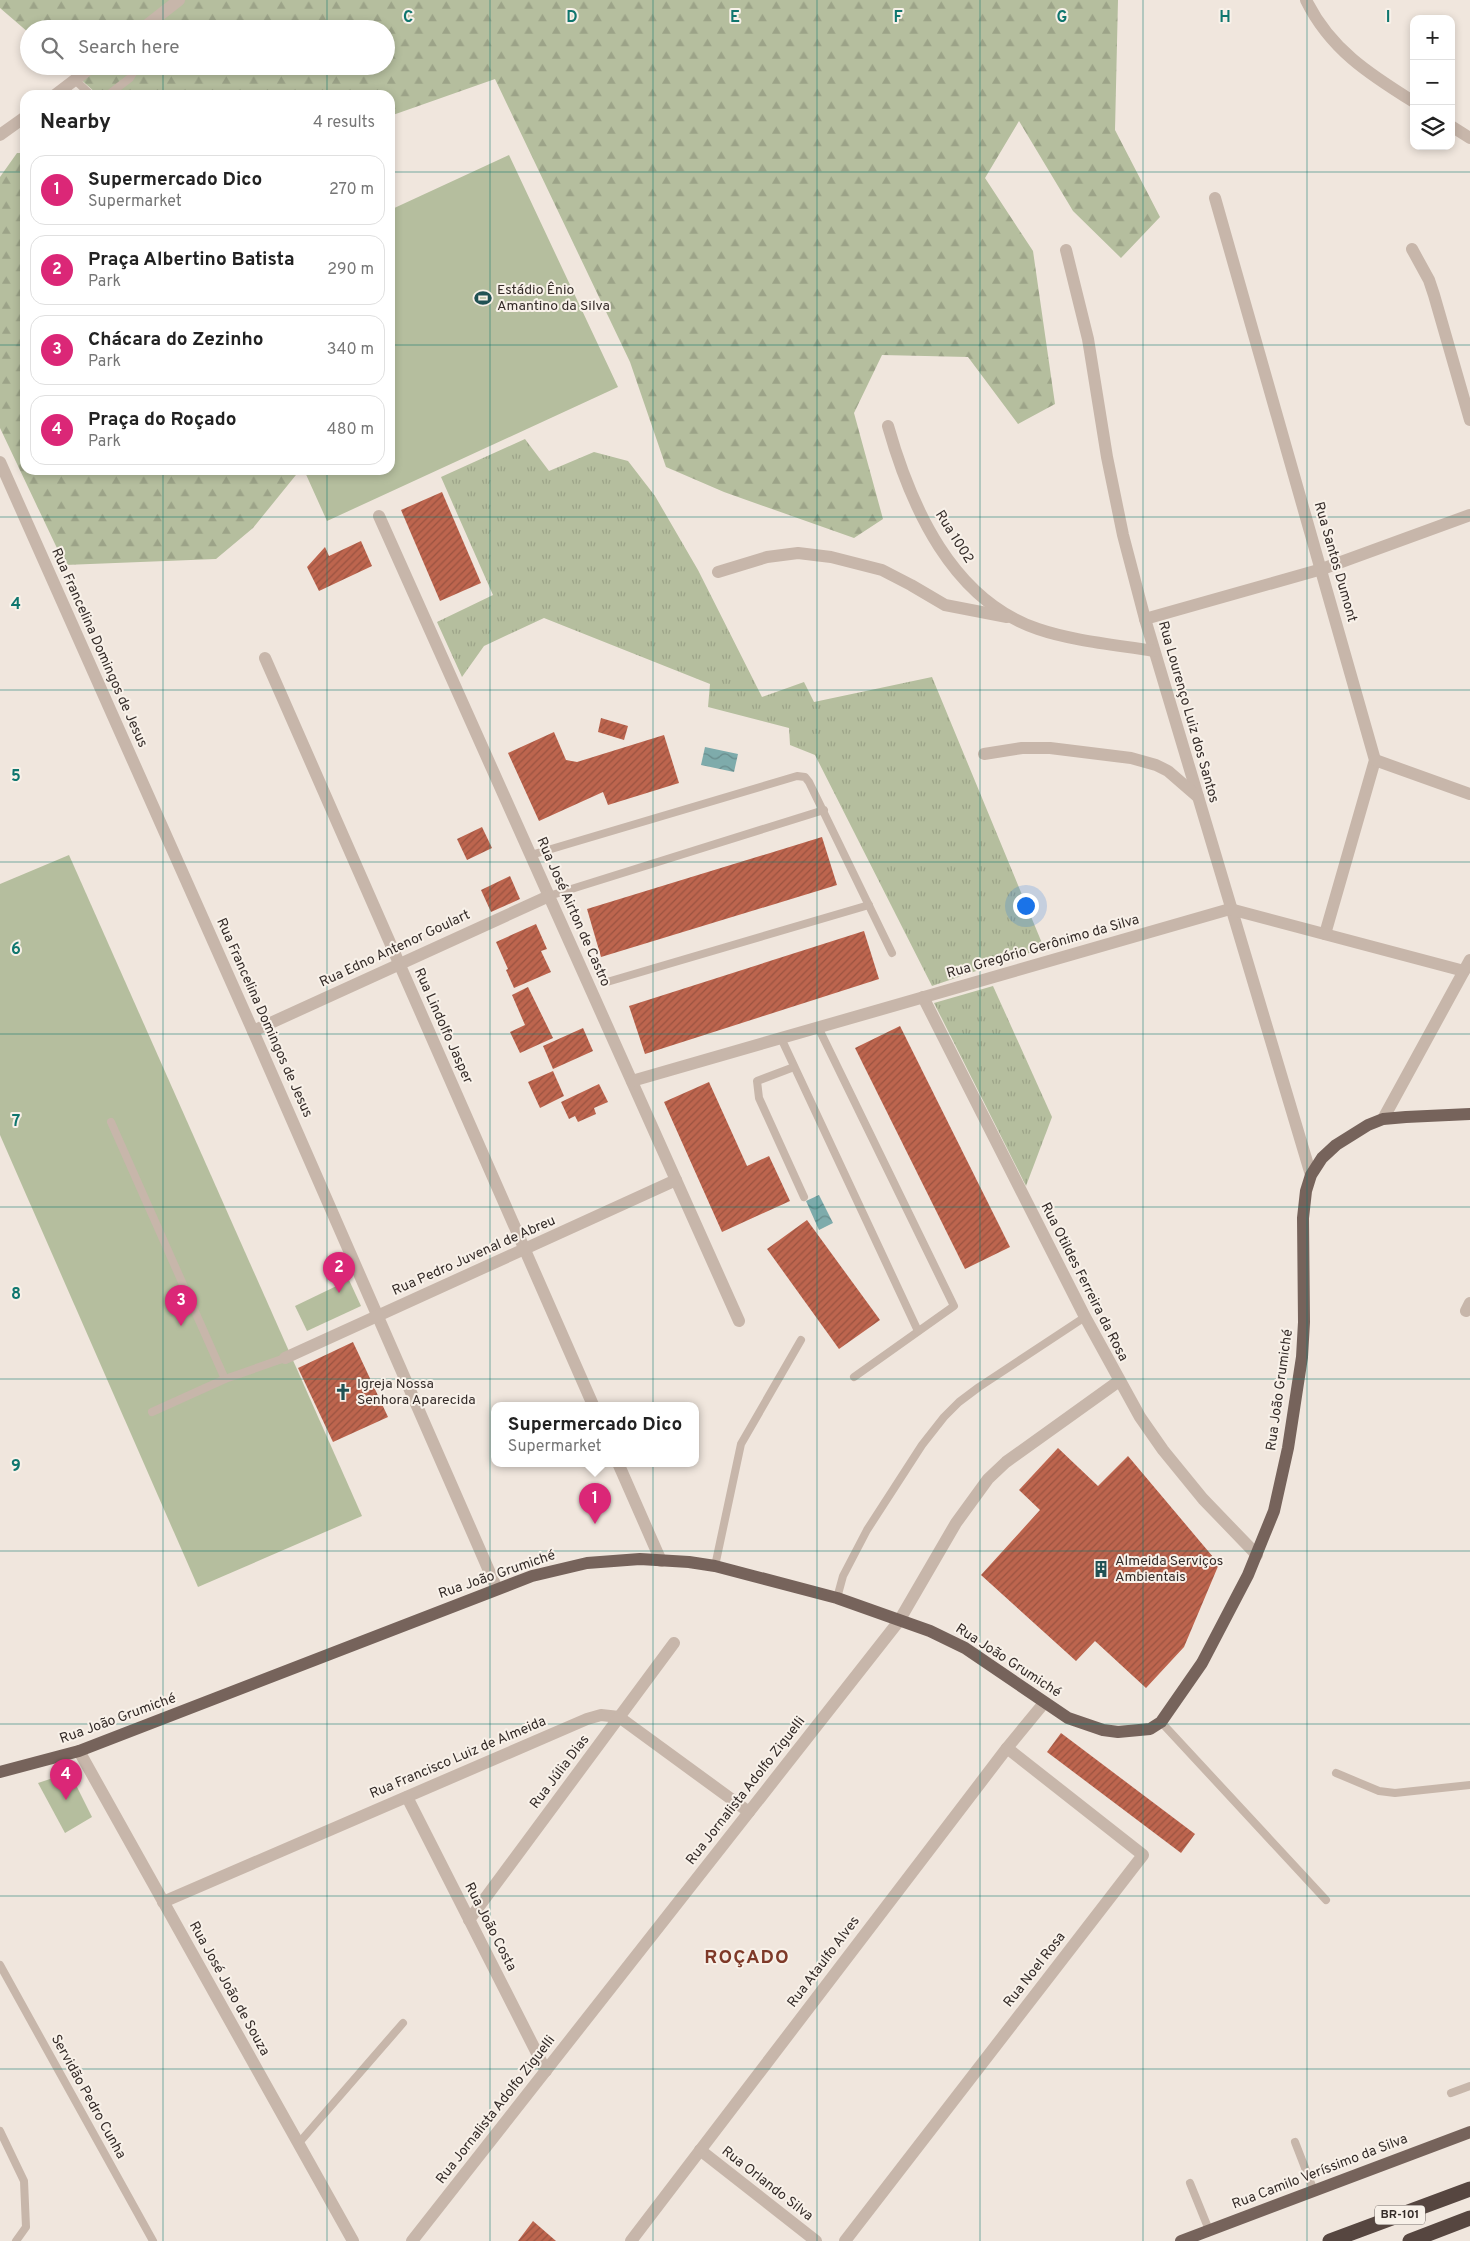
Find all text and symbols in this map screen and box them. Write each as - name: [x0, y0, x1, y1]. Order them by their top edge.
- text: C: [403, 8, 413, 28]
- text: D: [566, 8, 578, 28]
- text: E: [730, 8, 740, 28]
- text: F: [893, 8, 903, 28]
- text: G: [1057, 8, 1067, 28]
- text: H: [1219, 8, 1231, 28]
- text: I: [1386, 8, 1390, 28]
- map controls: [1410, 15, 1455, 150]
- button: +: [1410, 15, 1455, 60]
- search box: [20, 20, 395, 75]
- icon: search: [38, 34, 66, 62]
- text: Search here: [78, 36, 180, 60]
- button: −: [1410, 60, 1455, 105]
- button: layers: [1410, 105, 1455, 150]
- text: Nearby: [40, 109, 111, 136]
- text: 4 results: [313, 113, 375, 133]
- text: Supermercado Dico: [88, 168, 262, 192]
- text: 1: [54, 180, 60, 200]
- text: 270 m: [329, 180, 374, 200]
- text: Supermarket: [88, 192, 182, 212]
- text: Praça Albertino Batista: [88, 248, 295, 272]
- text: 2: [52, 260, 62, 280]
- text: 290 m: [327, 260, 374, 280]
- text: Park: [88, 272, 121, 292]
- place label: Estádio Ênio Amantino da Silva: [497, 281, 610, 315]
- sports icon: Estádio Ênio Amantino da Silva: [473, 288, 493, 308]
- text: Chácara do Zezinho: [88, 328, 264, 352]
- text: 3: [52, 340, 62, 360]
- text: 340 m: [327, 340, 374, 360]
- text: Park: [88, 352, 121, 372]
- text: Praça do Roçado: [88, 408, 237, 432]
- text: 4: [52, 420, 62, 440]
- text: 480 m: [327, 420, 374, 440]
- text: Park: [88, 432, 121, 452]
- street label: Rua Santos Dumont: [1310, 500, 1360, 624]
- street label: Rua 1002: [931, 507, 977, 567]
- street label: Rua Francelina Domingos de Jesus: [47, 546, 151, 750]
- text: 4: [11, 595, 21, 615]
- street label: Rua Lourenço Luiz dos Santos: [1154, 619, 1222, 805]
- text: 5: [11, 767, 21, 787]
- street label: Rua José Airton de Castro: [532, 835, 614, 989]
- your location: [1013, 893, 1039, 919]
- street label: Rua Edno Antenor Goulart: [317, 907, 473, 991]
- street label: Rua Gregório Gerônimo da Silva: [945, 911, 1141, 983]
- street label: Rua Francelina Domingos de Jesus: [212, 916, 316, 1120]
- text: 6: [11, 940, 21, 960]
- street label: Rua Lindolfo Jasper: [410, 966, 476, 1087]
- text: 7: [12, 1112, 20, 1132]
- street label: Rua Otildes Ferreira da Rosa: [1036, 1200, 1132, 1364]
- street label: Rua Pedro Juvenal de Abreu: [390, 1212, 558, 1300]
- pin: 2: [323, 1252, 355, 1293]
- text: 8: [11, 1285, 21, 1305]
- pin: 3: [165, 1285, 197, 1326]
- street label: Rua João Grumiché: [1263, 1328, 1297, 1452]
- place label: Igreja Nossa Senhora Aparecida: [357, 1376, 476, 1409]
- church icon: Igreja Nossa Senhora Aparecida: [333, 1382, 353, 1402]
- popup: [491, 1402, 699, 1467]
- text: Supermercado Dico: [508, 1413, 682, 1437]
- text: Supermarket: [508, 1437, 602, 1457]
- text: 9: [11, 1457, 21, 1477]
- pin: 1: [579, 1483, 611, 1524]
- street label: Rua João Grumiché: [436, 1547, 558, 1603]
- place label: Almeida Serviços Ambientais: [1115, 1553, 1223, 1586]
- building icon: Almeida Serviços Ambientais: [1091, 1559, 1111, 1579]
- street label: Rua João Grumiché: [952, 1620, 1064, 1702]
- street label: Rua João Grumiché: [57, 1690, 179, 1748]
- street label: Rua Francisco Luiz de Almeida: [367, 1713, 549, 1803]
- street label: Rua Jornalista Adolfo Ziguelli: [683, 1713, 809, 1869]
- street label: Rua Júlia Dias: [527, 1732, 593, 1812]
- pin: 4: [50, 1759, 82, 1800]
- street label: Rua João Costa: [460, 1880, 520, 1974]
- street label: Rua Ataulfo Alves: [784, 1913, 864, 2011]
- street label: Rua José João de Souza: [185, 1919, 273, 2059]
- street label: Rua Noel Rosa: [1000, 1929, 1070, 2011]
- district label: ROÇADO: [704, 1946, 790, 1970]
- street label: Servidão Pedro Cunha: [47, 2032, 129, 2162]
- street label: Rua Jornalista Adolfo Ziguelli: [433, 2032, 559, 2188]
- street label: Rua Camilo Veríssimo da Silva: [1230, 2131, 1410, 2213]
- street label: Rua Orlando Silva: [718, 2143, 816, 2225]
- road number: BR-101: [1375, 2206, 1425, 2224]

